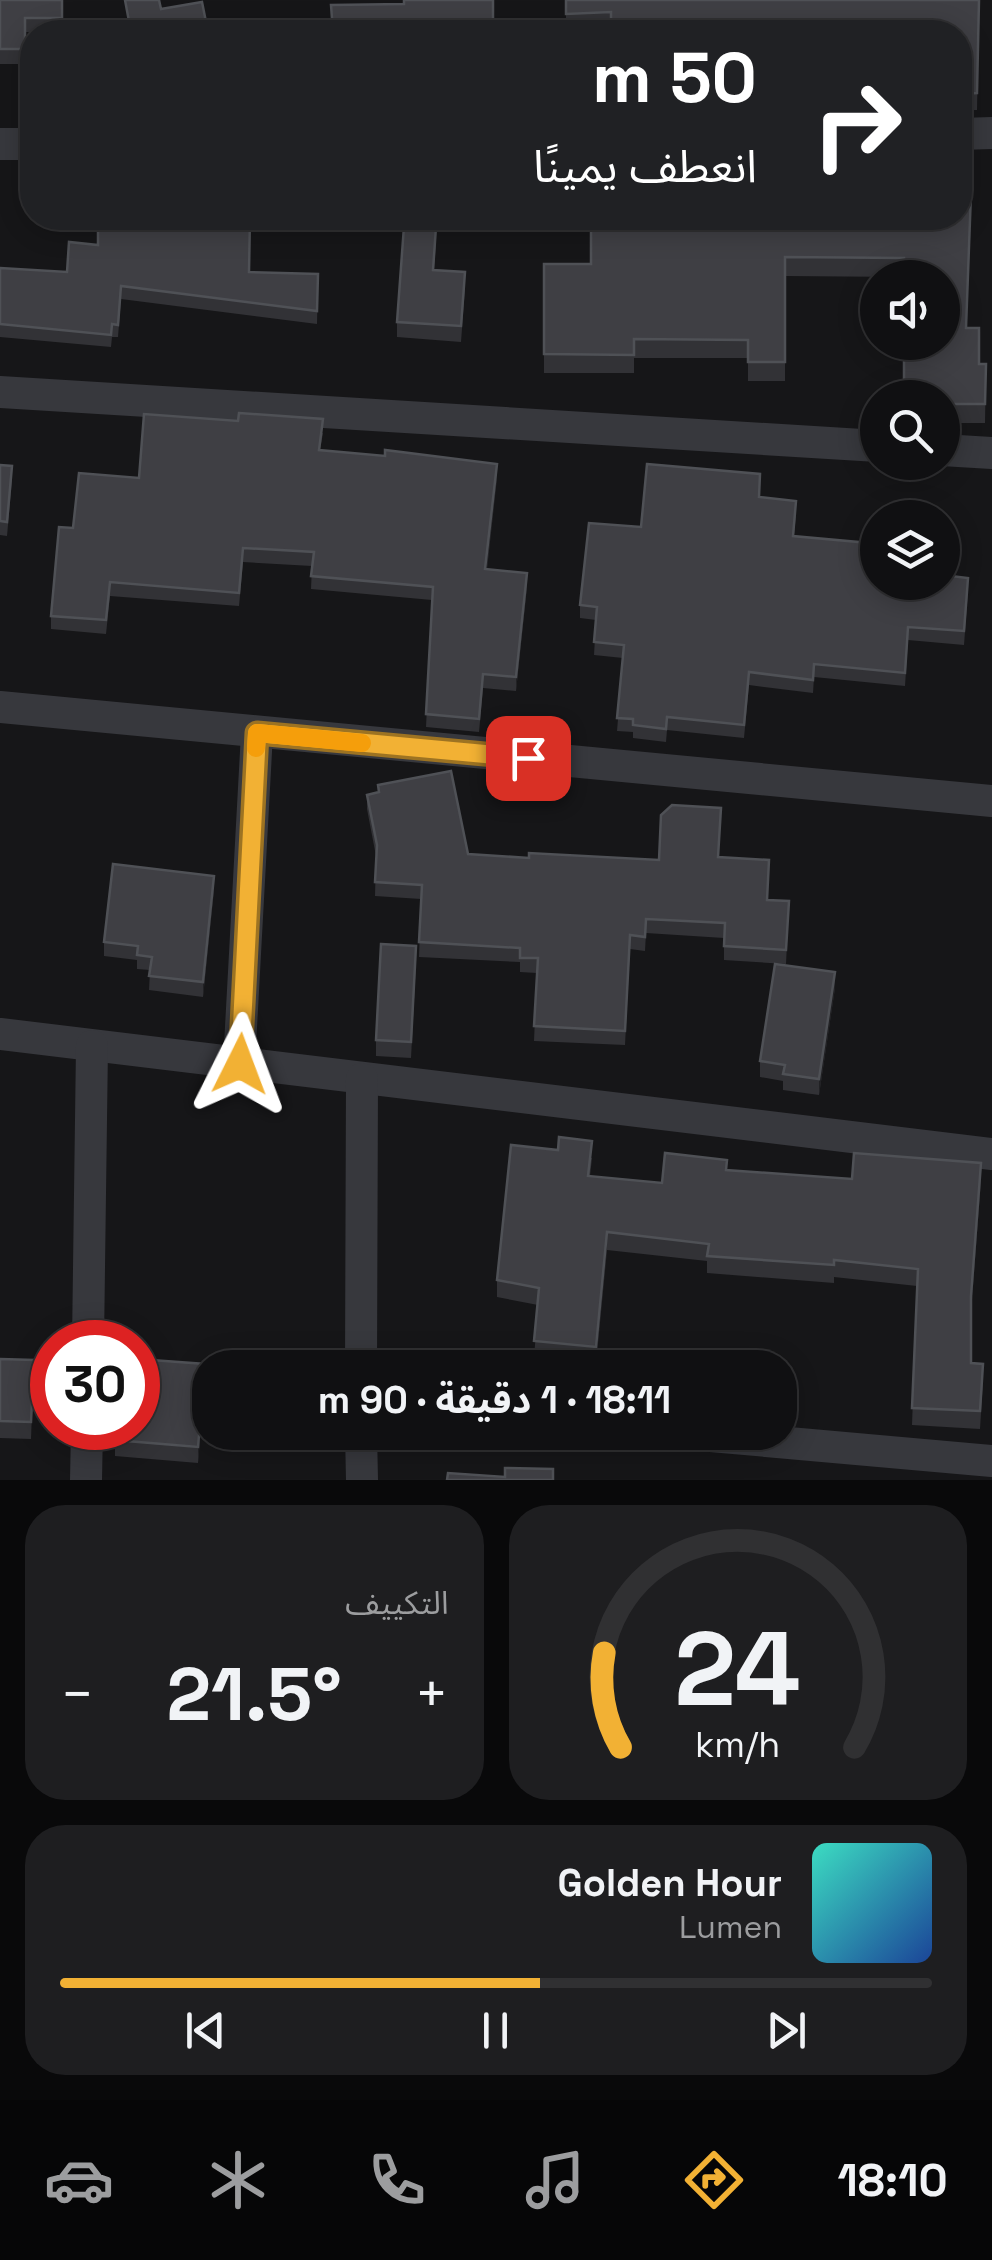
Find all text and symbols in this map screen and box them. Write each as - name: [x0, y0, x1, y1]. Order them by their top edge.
- text: 50 m: [592, 33, 757, 122]
- icon: right: [792, 60, 922, 190]
- text: انعطف يمينًا: [533, 138, 757, 195]
- map controls: [860, 260, 960, 600]
- button: sound: [860, 260, 960, 360]
- button: search: [860, 380, 960, 480]
- button: layers: [860, 500, 960, 600]
- pin: [486, 716, 571, 801]
- icon: arrive: [501, 731, 556, 786]
- position arrow: [188, 1012, 292, 1116]
- speed limit sign: 30: [30, 1320, 160, 1450]
- text: 18:11 · 1 دقيقة · 90 m: [318, 1376, 671, 1424]
- text: التكييف: [345, 1583, 449, 1623]
- text: 24: [675, 1603, 801, 1735]
- text: 21.5°: [167, 1646, 342, 1742]
- text: −: [60, 1659, 94, 1729]
- text: +: [414, 1659, 448, 1729]
- text: km/h: [695, 1722, 780, 1767]
- text: Golden Hour: [558, 1859, 782, 1907]
- text: Lumen: [679, 1907, 782, 1947]
- icon: previous: [178, 2003, 233, 2058]
- icon: pause: [468, 2003, 523, 2058]
- icon: next: [759, 2003, 814, 2058]
- icon: car: [44, 2145, 114, 2215]
- icon: climate: [203, 2145, 273, 2215]
- icon: phone: [362, 2145, 432, 2215]
- icon: music: [520, 2145, 590, 2215]
- icon: directions: [679, 2145, 749, 2215]
- text: 18:10: [837, 2152, 948, 2209]

